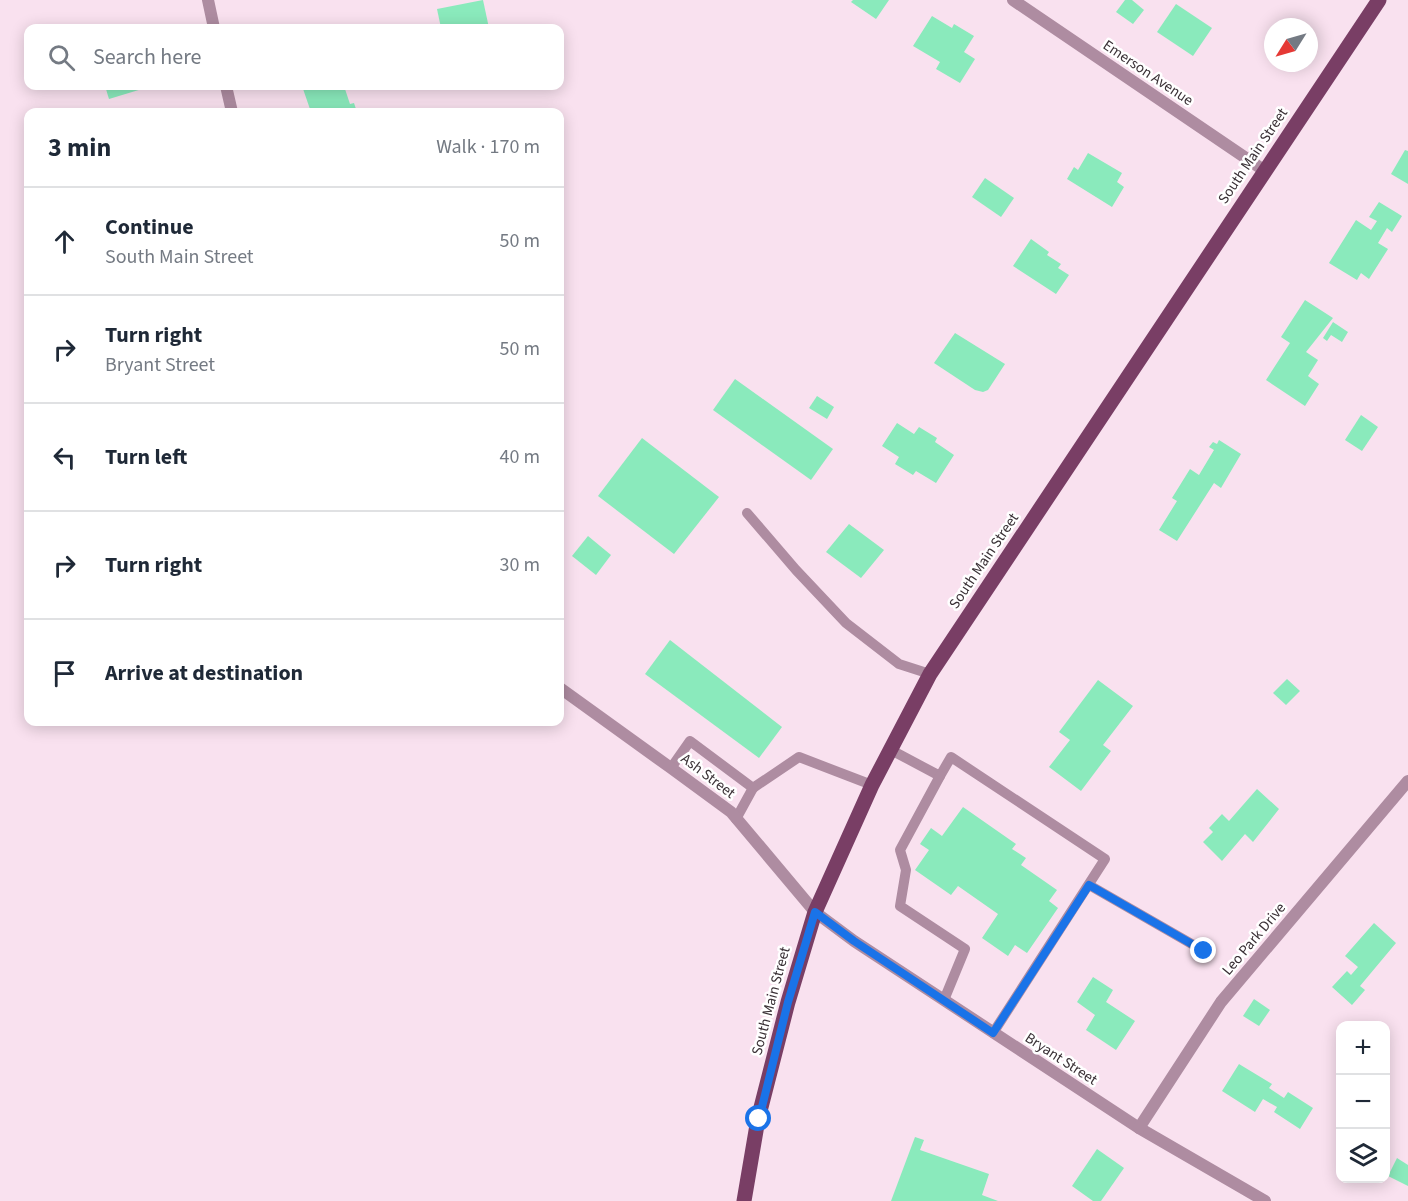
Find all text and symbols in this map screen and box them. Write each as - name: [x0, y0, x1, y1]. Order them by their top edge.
- north arrow: [1264, 18, 1318, 72]
- search box: [24, 24, 564, 90]
- street label: Emerson Avenue: [1099, 35, 1197, 111]
- icon: search: [45, 41, 78, 74]
- text: Search here: [93, 41, 201, 73]
- street label: South Main Street: [1213, 104, 1293, 208]
- text: 3 min: [48, 129, 111, 166]
- text: Walk · 170 m: [436, 133, 540, 161]
- text: Continue: [105, 211, 194, 243]
- icon: ahead: [48, 225, 81, 258]
- text: 50 m: [500, 227, 540, 255]
- text: South Main Street: [105, 243, 254, 271]
- text: Turn right: [105, 319, 202, 351]
- icon: right: [48, 333, 81, 366]
- text: 50 m: [500, 335, 540, 363]
- text: Bryant Street: [105, 351, 215, 379]
- icon: left: [48, 441, 81, 474]
- text: Turn left: [105, 441, 187, 473]
- text: 40 m: [500, 443, 540, 471]
- street label: South Main Street: [944, 509, 1024, 613]
- icon: right: [48, 549, 81, 582]
- text: Turn right: [105, 549, 202, 581]
- text: 30 m: [500, 551, 540, 579]
- icon: arrive: [48, 657, 81, 690]
- text: Arrive at destination: [105, 657, 303, 689]
- street label: Ash Street: [676, 749, 740, 803]
- street label: Leo Park Drive: [1217, 898, 1291, 980]
- route end: [1190, 937, 1216, 963]
- street label: South Main Street: [746, 944, 796, 1058]
- map controls: [1336, 1021, 1390, 1183]
- button: +: [1336, 1021, 1390, 1075]
- street label: Bryant Street: [1021, 1028, 1101, 1090]
- button: −: [1336, 1075, 1390, 1129]
- route start: [745, 1105, 771, 1131]
- button: layers: [1336, 1129, 1390, 1183]

